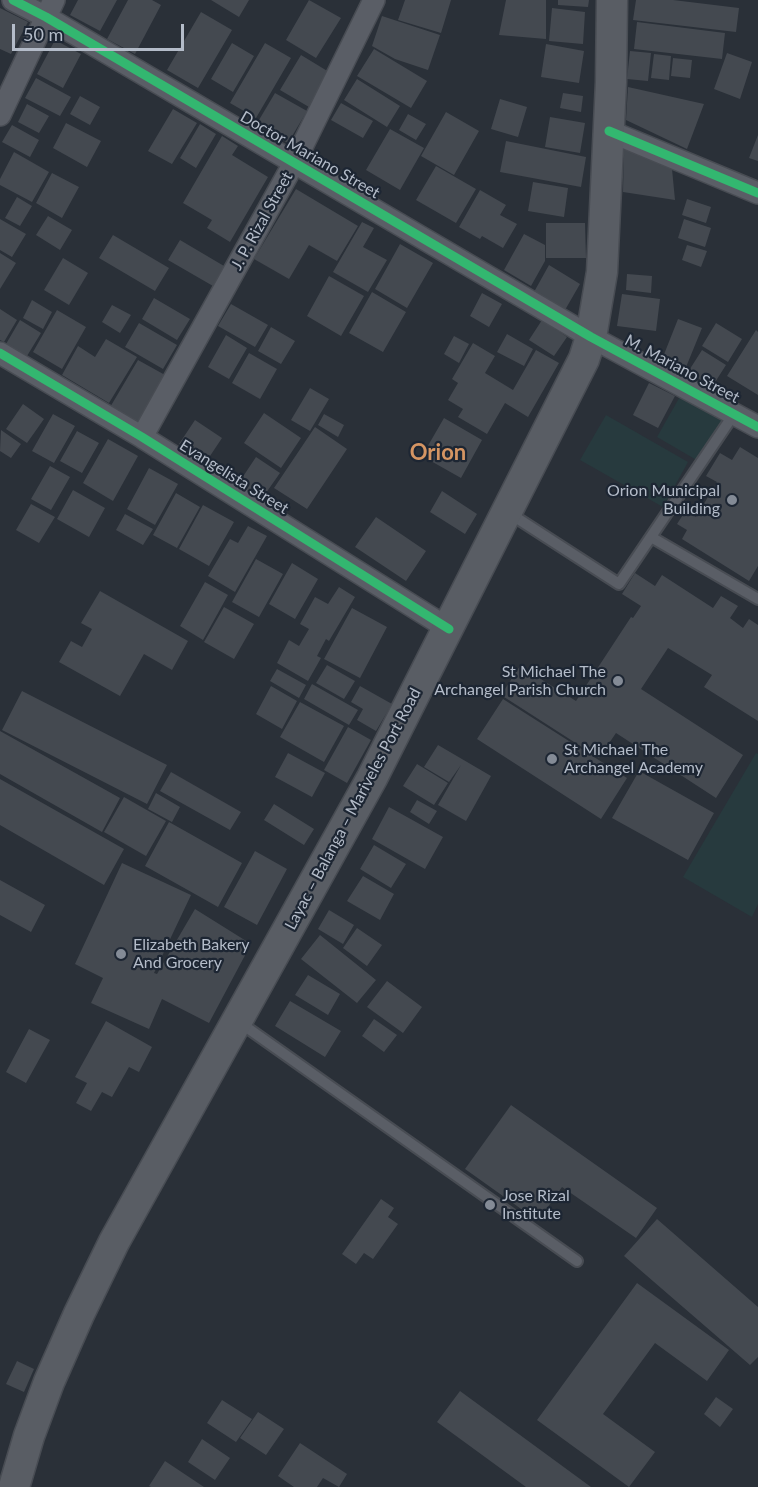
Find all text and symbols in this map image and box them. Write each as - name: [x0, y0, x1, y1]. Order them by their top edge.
- scale bar: [15, 12, 188, 50]
- text: 50 m: [23, 23, 63, 45]
- street label: Doctor Mariano Street: [237, 107, 383, 203]
- street label: J. P. Rizal Street: [227, 169, 297, 273]
- street label: M. Mariano Street: [621, 331, 743, 407]
- street label: Evangelista Street: [176, 436, 292, 518]
- district label: Orion: [410, 440, 466, 466]
- place label: Orion Municipal Building: [607, 481, 720, 519]
- marker: Orion Municipal Building: [725, 493, 739, 507]
- place label: St Michael The Archangel Parish Church: [434, 662, 606, 700]
- marker: St Michael The Archangel Parish Church: [611, 674, 625, 688]
- street label: Layac – Balanga – Mariveles Port Road: [281, 685, 425, 933]
- place label: St Michael The Archangel Academy: [564, 740, 703, 778]
- marker: St Michael The Archangel Academy: [545, 752, 559, 766]
- place label: Elizabeth Bakery And Grocery: [133, 935, 249, 973]
- marker: Elizabeth Bakery And Grocery: [114, 947, 128, 961]
- place label: Jose Rizal Institute: [502, 1186, 570, 1224]
- marker: Jose Rizal Institute: [483, 1198, 497, 1212]

